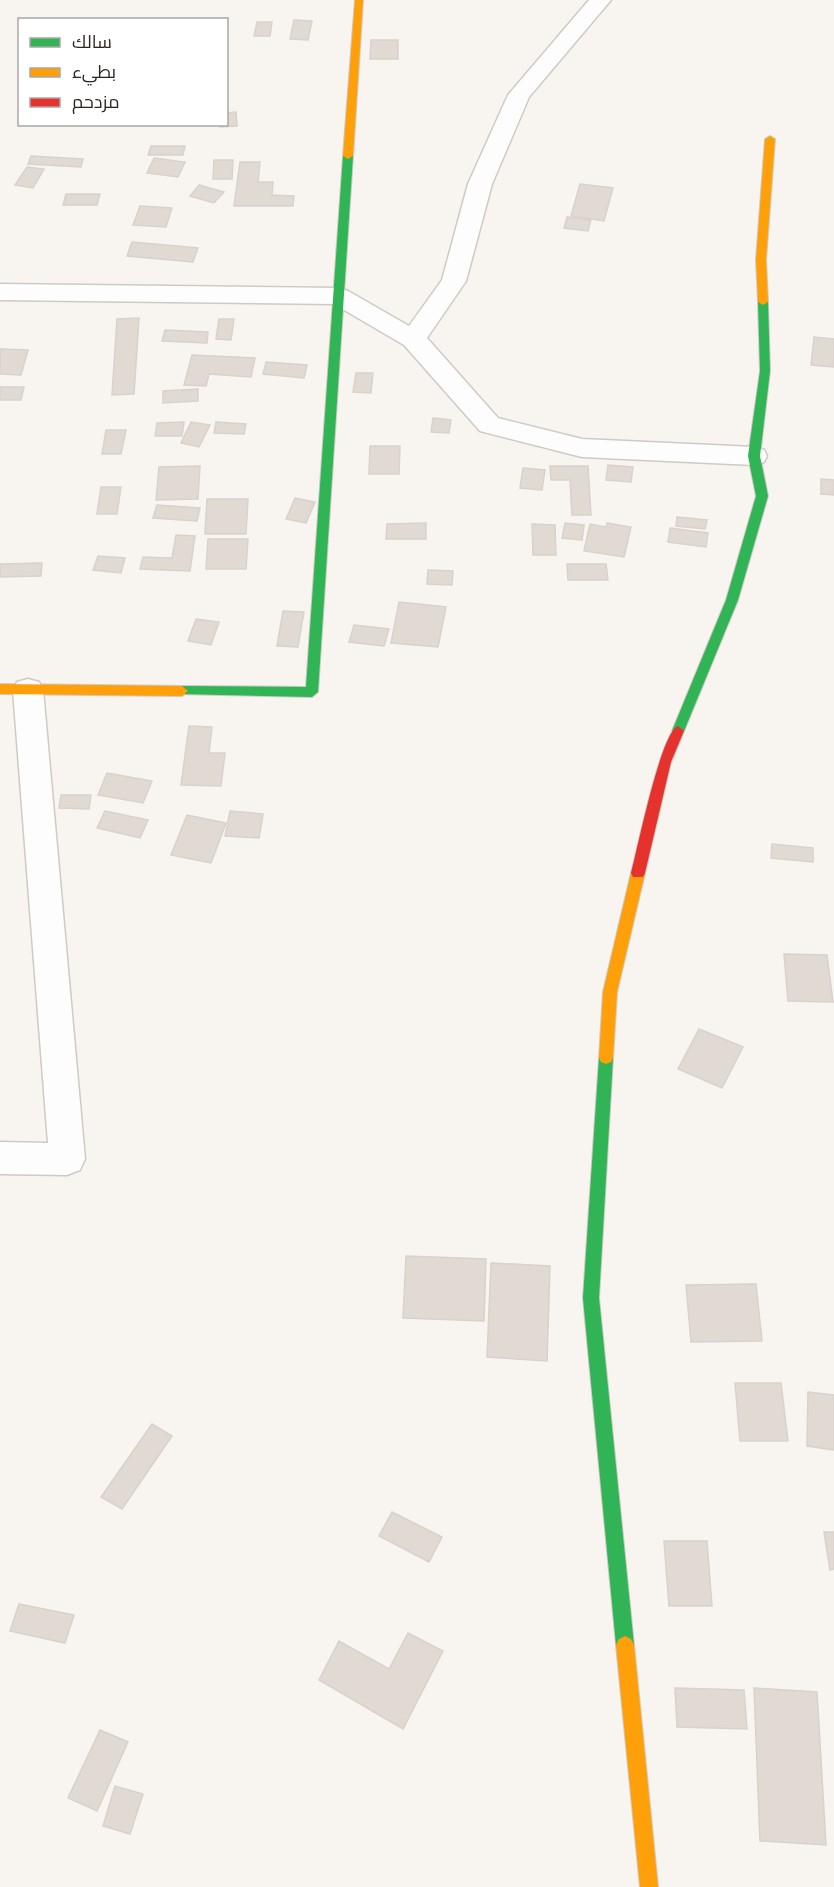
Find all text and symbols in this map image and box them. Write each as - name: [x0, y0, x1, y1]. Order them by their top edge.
- legend: [18, 18, 228, 126]
- text: سالك: [72, 29, 112, 53]
- text: بطيء: [72, 59, 116, 86]
- text: مزدحم: [72, 89, 120, 114]

